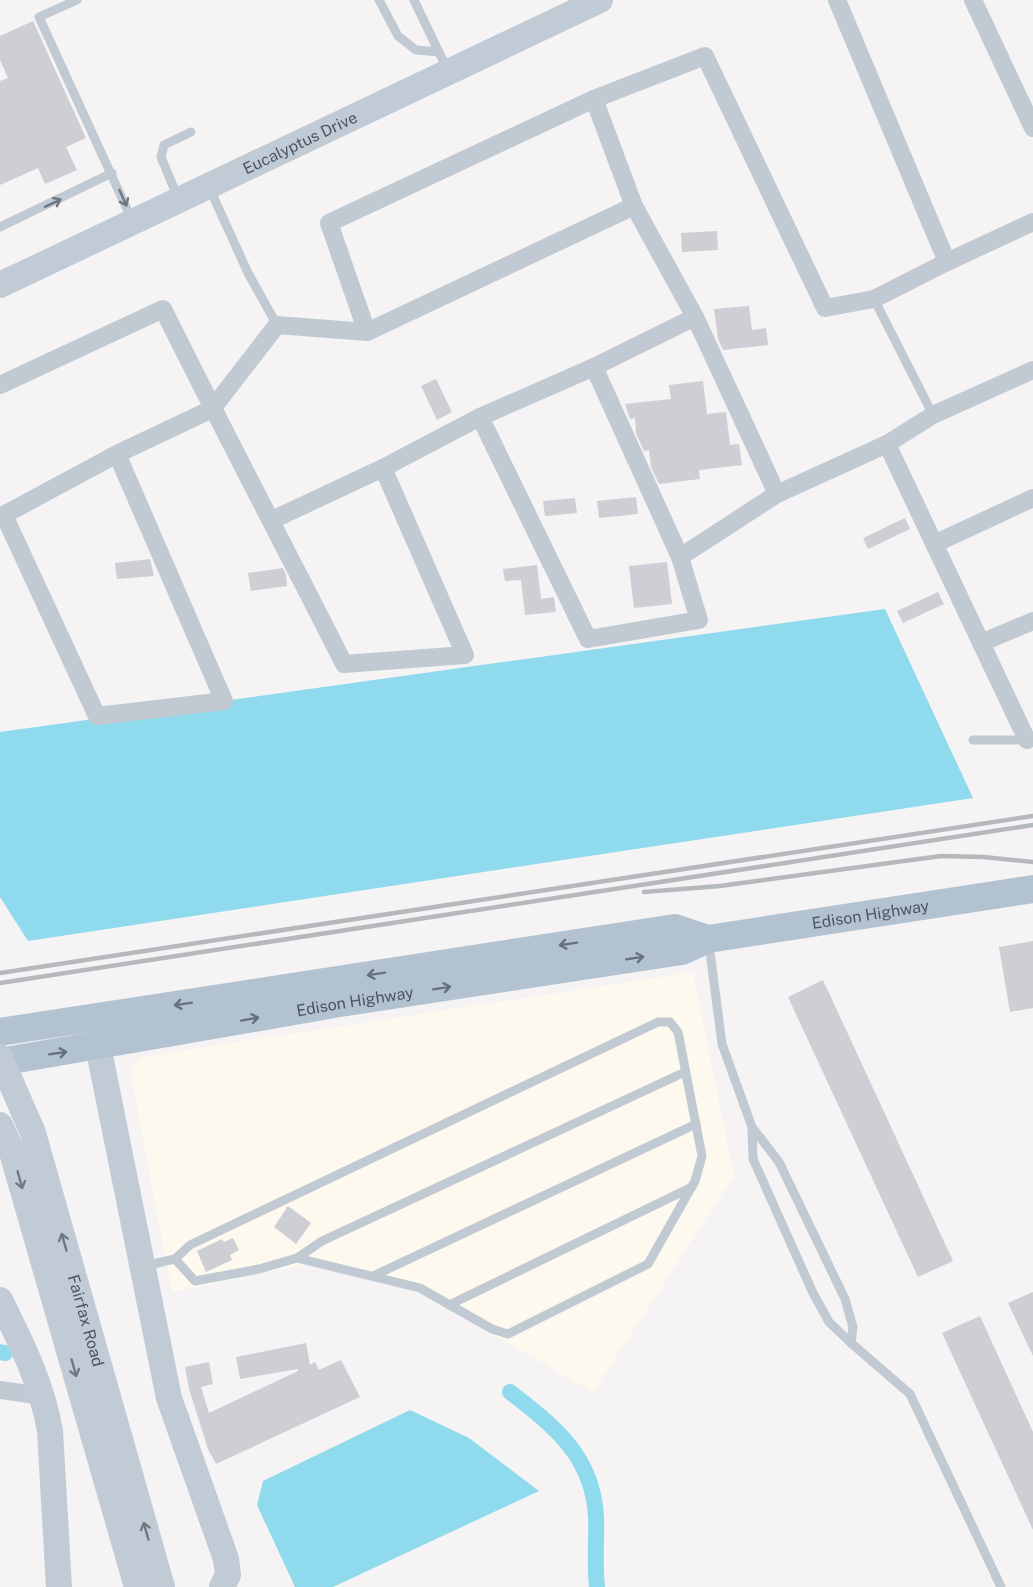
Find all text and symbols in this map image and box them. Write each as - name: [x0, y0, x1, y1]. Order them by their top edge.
- street label: Eucalyptus Drive: [240, 107, 360, 178]
- one-way arrow: [117, 188, 129, 206]
- one-way arrow: [44, 196, 62, 208]
- street label: Edison Highway: [811, 896, 931, 932]
- one-way arrow: [559, 939, 579, 950]
- one-way arrow: [625, 953, 644, 964]
- one-way arrow: [366, 969, 386, 980]
- street label: Edison Highway: [295, 982, 415, 1020]
- one-way arrow: [432, 982, 452, 993]
- one-way arrow: [174, 998, 193, 1009]
- one-way arrow: [240, 1014, 259, 1025]
- one-way arrow: [47, 1047, 67, 1058]
- one-way arrow: [15, 1170, 27, 1189]
- one-way arrow: [57, 1233, 69, 1252]
- street label: Fairfax Road: [64, 1272, 108, 1369]
- one-way arrow: [69, 1358, 80, 1377]
- one-way arrow: [139, 1522, 151, 1541]

